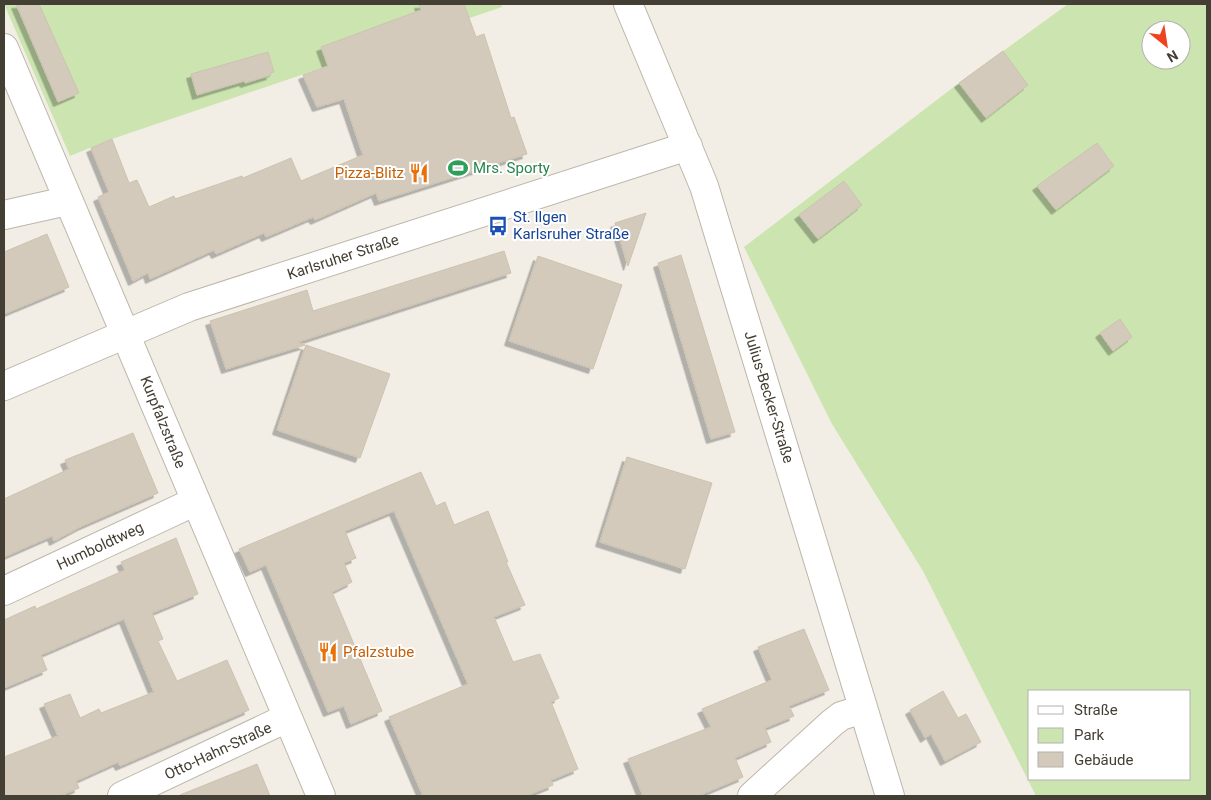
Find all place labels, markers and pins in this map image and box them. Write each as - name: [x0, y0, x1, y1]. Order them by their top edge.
- sports icon: Mrs. Sporty: [447, 157, 469, 179]
- place label: Mrs. Sporty: [473, 159, 550, 177]
- restaurant icon: Pizza-Blitz: [408, 162, 430, 184]
- place label: Pizza-Blitz: [335, 164, 404, 182]
- place label: St. Ilgen Karlsruher Straße: [513, 208, 629, 243]
- bus stop icon: St. Ilgen Karlsruher Straße: [487, 215, 509, 237]
- restaurant icon: Pfalzstube: [317, 641, 339, 663]
- place label: Pfalzstube: [343, 643, 414, 661]

